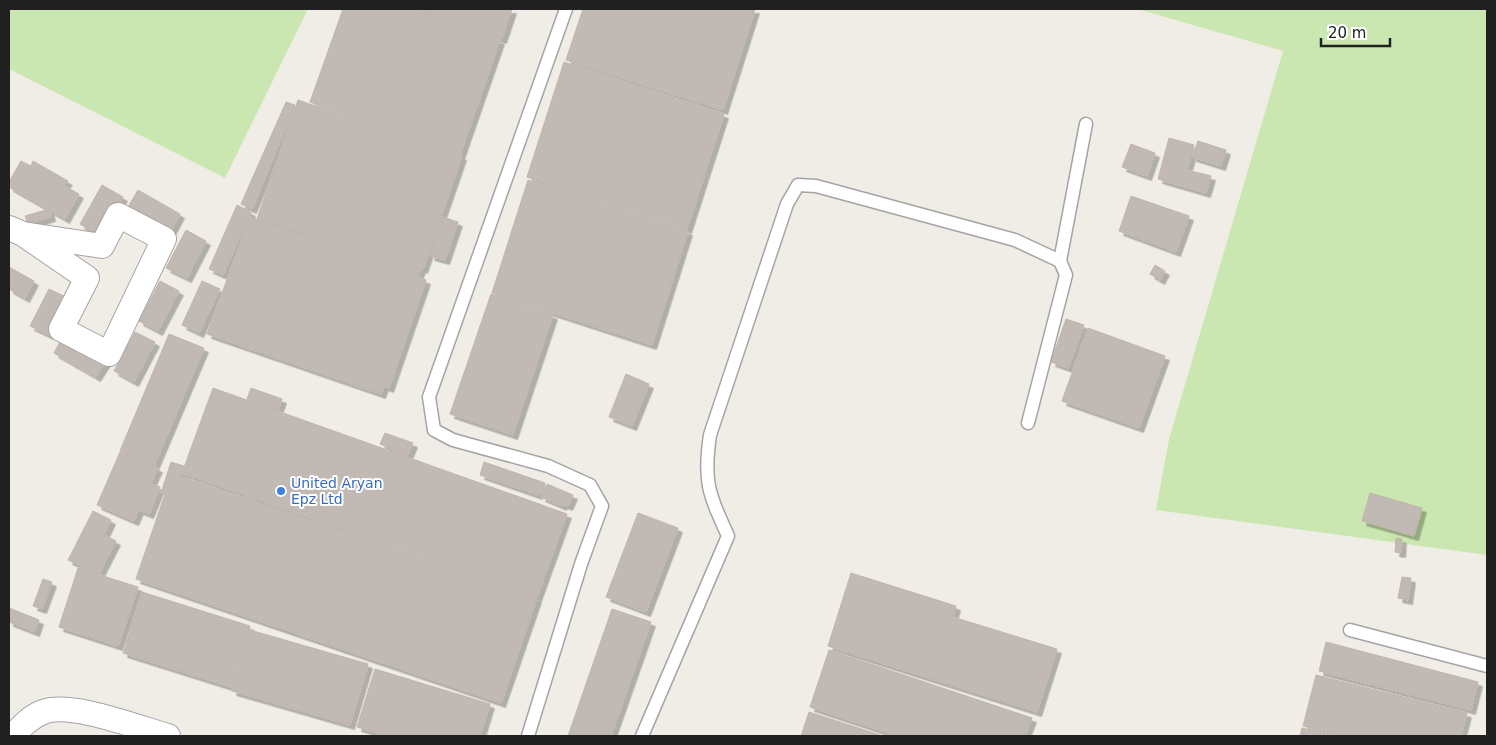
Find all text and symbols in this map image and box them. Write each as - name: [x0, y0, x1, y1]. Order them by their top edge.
- scale bar: [1321, 15, 1390, 47]
- text: 20 m: [1328, 24, 1366, 42]
- place label: United Aryan Epz Ltd: [291, 475, 383, 507]
- marker: United Aryan Epz Ltd: [275, 485, 287, 497]

